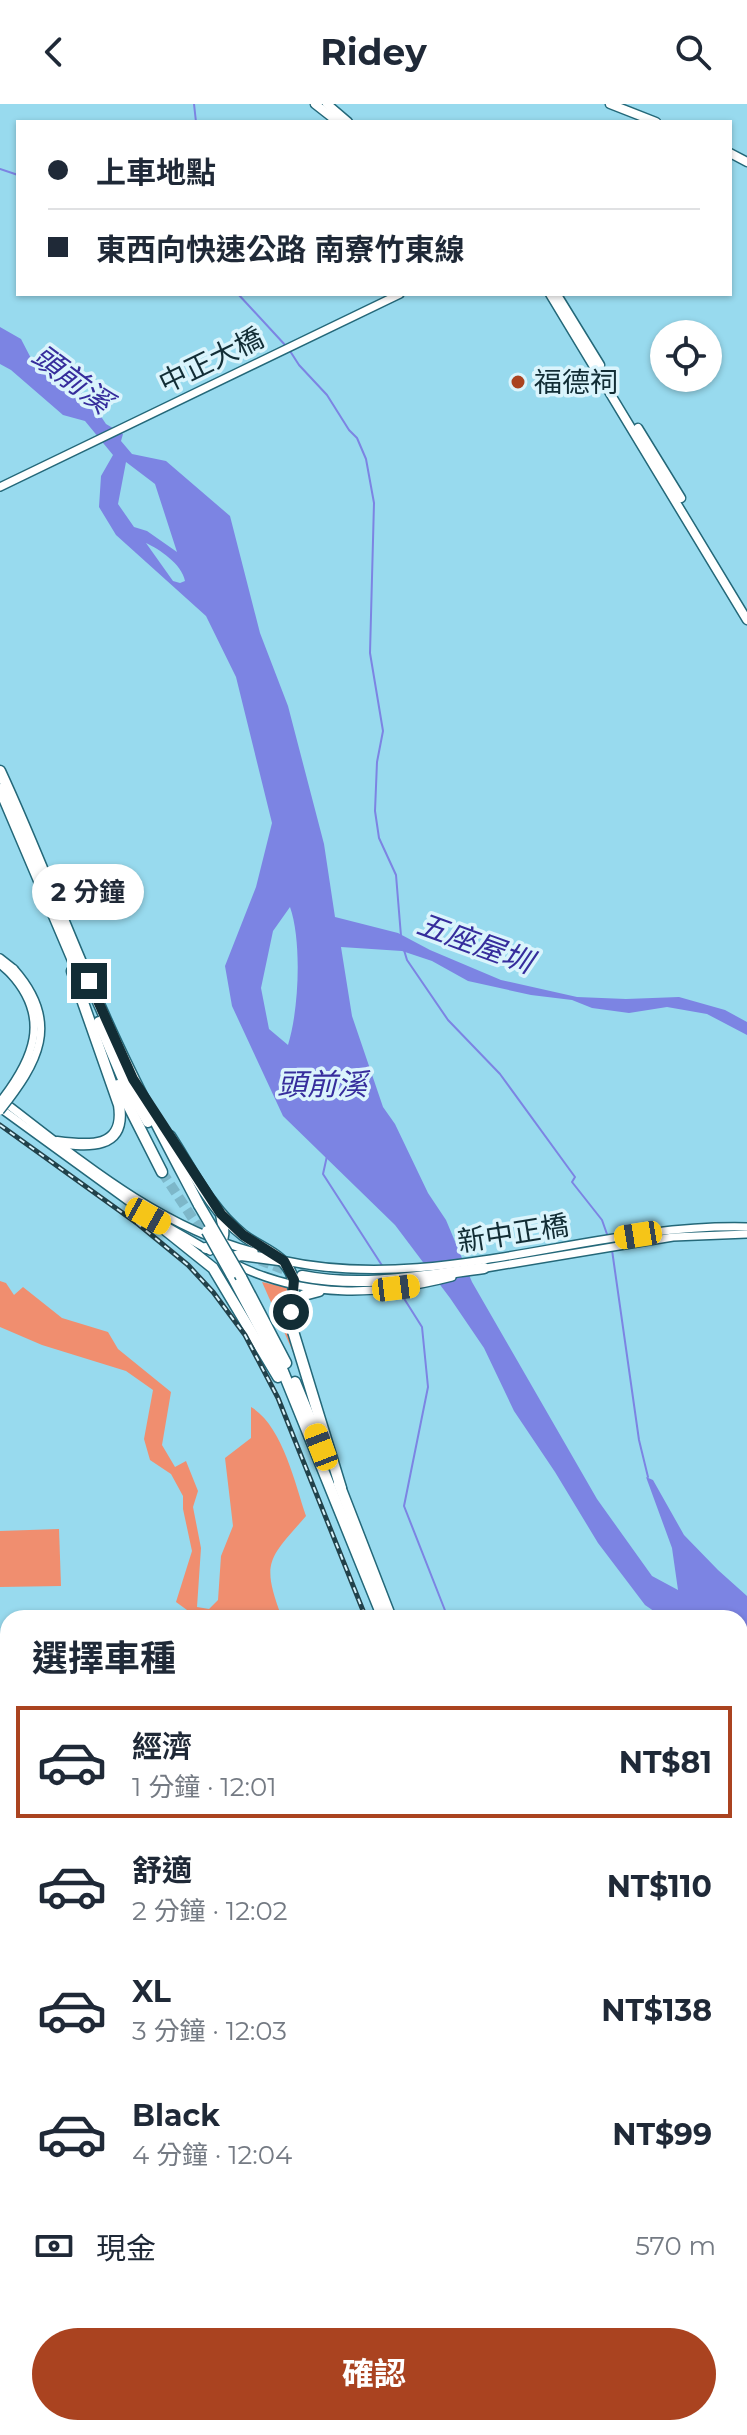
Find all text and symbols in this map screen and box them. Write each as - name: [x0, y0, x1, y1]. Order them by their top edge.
- icon: back: [32, 30, 76, 74]
- text: Ridey: [320, 30, 427, 74]
- icon: search: [671, 30, 715, 74]
- text: 上車地點: [96, 154, 216, 191]
- text: 東西向快速公路 南寮竹東線: [96, 231, 465, 268]
- street label: 中正大橋: [153, 320, 269, 400]
- map controls: [650, 320, 722, 392]
- button: locate: [650, 320, 722, 392]
- water label: 頭前溪: [25, 337, 122, 423]
- place label: 福德祠: [534, 365, 618, 399]
- marker: 福德祠: [509, 373, 527, 391]
- callout: 2 分鐘: [33, 865, 145, 921]
- text: 2 分鐘: [51, 876, 125, 908]
- water label: 五座屋圳: [412, 905, 541, 982]
- route end: [71, 963, 107, 999]
- water label: 頭前溪: [277, 1066, 371, 1103]
- car: [121, 1194, 175, 1238]
- street label: 新中正橋: [455, 1207, 571, 1259]
- car: [612, 1219, 664, 1251]
- car: [371, 1273, 421, 1303]
- route start: [273, 1294, 309, 1330]
- car: [301, 1420, 341, 1474]
- text: 選擇車種: [32, 1636, 176, 1680]
- icon: car: [36, 1726, 108, 1798]
- text: 經濟: [132, 1728, 192, 1765]
- text: NT$81: [619, 1744, 712, 1781]
- text: 1 分鐘 · 12:01: [132, 1771, 277, 1803]
- icon: car: [36, 1850, 108, 1922]
- text: 舒適: [132, 1852, 192, 1889]
- text: NT$110: [607, 1868, 712, 1905]
- text: 2 分鐘 · 12:02: [132, 1895, 287, 1927]
- text: XL: [132, 1973, 171, 2010]
- icon: car: [36, 1974, 108, 2046]
- text: NT$138: [601, 1992, 712, 2029]
- text: 3 分鐘 · 12:03: [132, 2015, 287, 2047]
- text: Black: [132, 2097, 220, 2134]
- icon: car: [36, 2098, 108, 2170]
- text: NT$99: [612, 2116, 712, 2153]
- text: 4 分鐘 · 12:04: [132, 2139, 292, 2171]
- icon: cash: [32, 2224, 76, 2268]
- text: 現金: [96, 2230, 156, 2267]
- text: 570 m: [635, 2230, 716, 2262]
- button: 確認: [32, 2328, 716, 2420]

